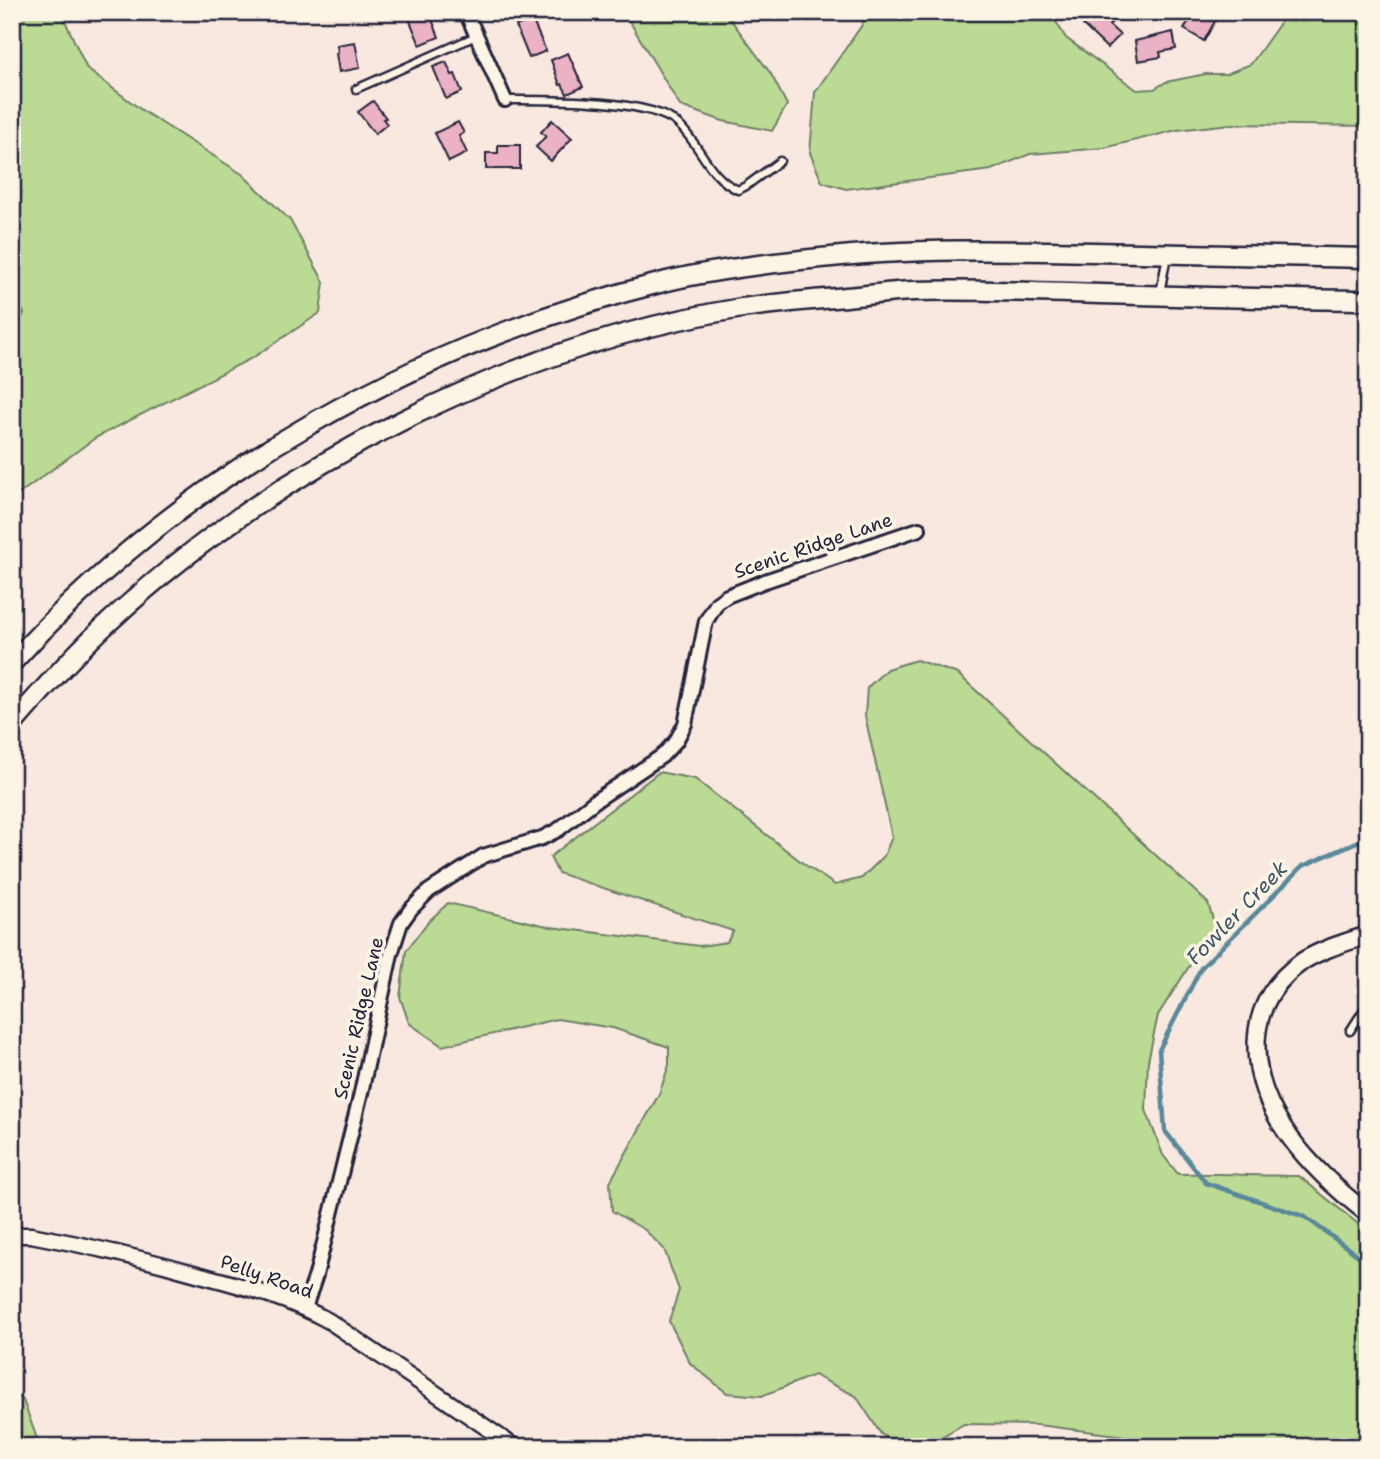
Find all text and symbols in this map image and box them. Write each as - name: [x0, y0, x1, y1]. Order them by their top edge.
- street label: Scenic Ridge Lane: [731, 507, 896, 584]
- water label: Fowler Creek: [1180, 855, 1294, 971]
- street label: Scenic Ridge Lane: [328, 935, 389, 1102]
- street label: Pelly Road: [217, 1249, 317, 1304]

